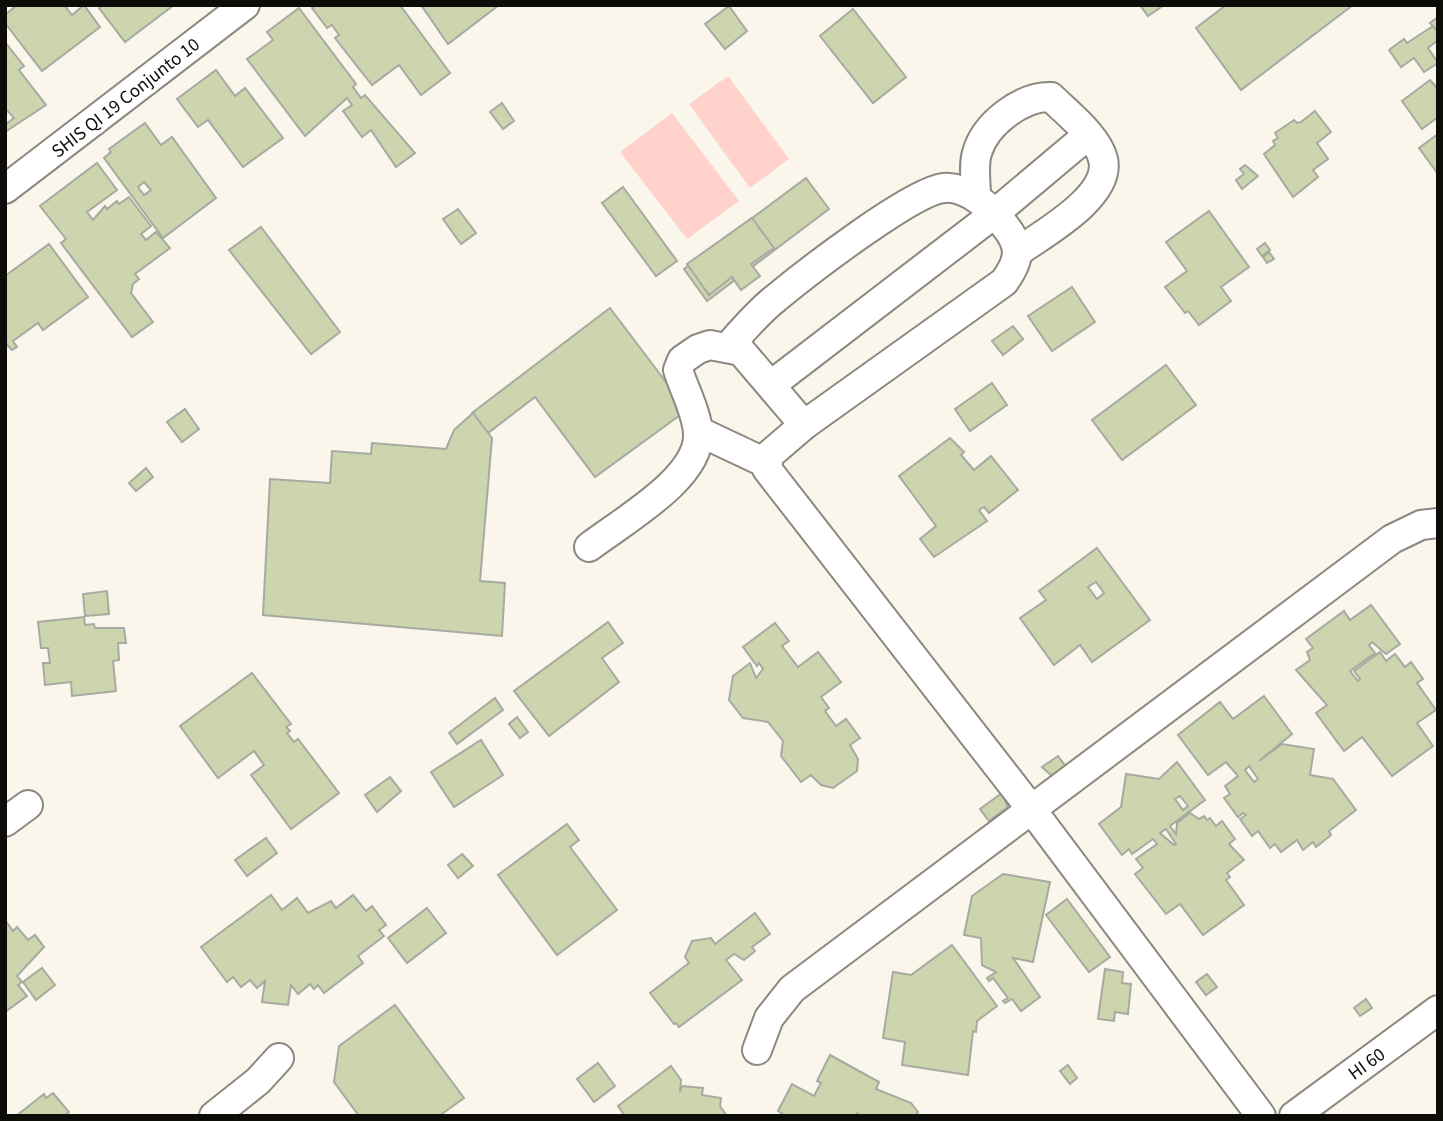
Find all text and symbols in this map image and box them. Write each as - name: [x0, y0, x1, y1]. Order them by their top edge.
- street label: SHIS QI 19 Conjunto 10: [46, 32, 206, 165]
- street label: HI 60: [1343, 1042, 1391, 1087]

